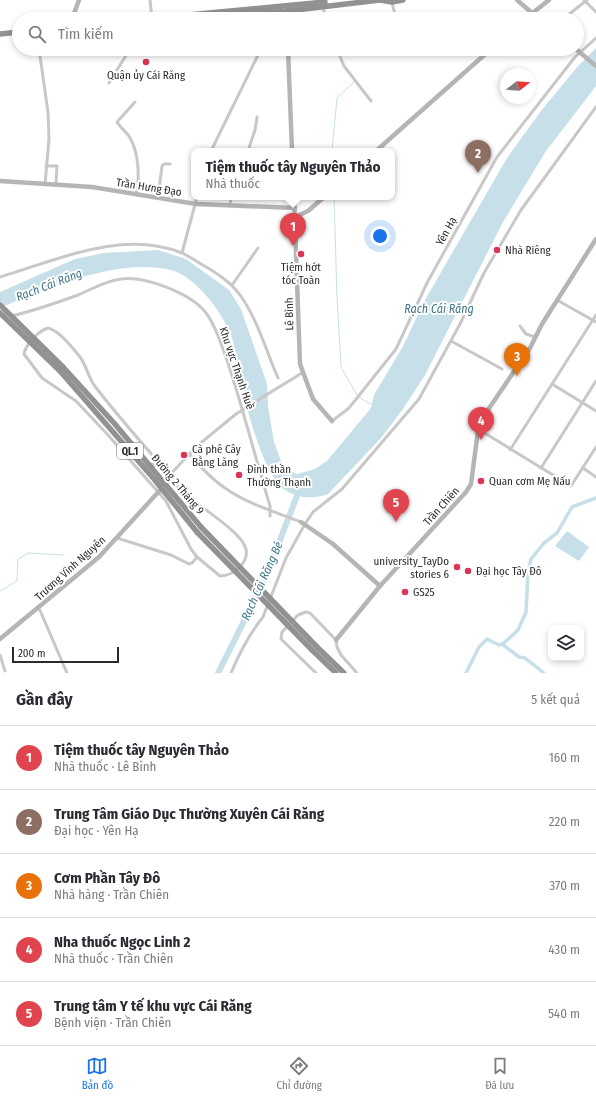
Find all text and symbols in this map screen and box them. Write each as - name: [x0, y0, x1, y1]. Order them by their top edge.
- search box: [12, 12, 584, 56]
- icon: search: [26, 23, 48, 45]
- text: Tìm kiếm: [58, 25, 114, 43]
- marker: Quận ủy Cái Răng: [141, 57, 151, 67]
- north arrow: [500, 68, 536, 104]
- place label: Quận ủy Cái Răng: [107, 69, 186, 82]
- pin: 2: [465, 140, 491, 173]
- popup: [191, 148, 395, 200]
- text: Tiệm thuốc tây Nguyên Thảo: [206, 158, 380, 176]
- street label: Trần Hưng Đạo: [115, 176, 183, 199]
- text: Nhà thuốc: [206, 176, 260, 191]
- pin: 1: [280, 213, 306, 246]
- street label: Yên Hạ: [433, 215, 460, 248]
- your location: [370, 226, 390, 246]
- place label: Nhà Riêng: [505, 244, 551, 257]
- marker: Nhà Riêng: [492, 245, 502, 255]
- marker: Tiệm hớt tóc Toàn: [296, 249, 306, 259]
- place label: Tiệm hớt tóc Toàn: [281, 261, 321, 287]
- water label: Rạch Cái Răng: [14, 266, 84, 304]
- street label: Lê Bình: [283, 297, 296, 331]
- water label: Rạch Cái Răng: [404, 302, 474, 316]
- street label: Khu vực Thạnh Huề: [216, 325, 257, 411]
- pin: 3: [504, 343, 530, 376]
- pin: 4: [468, 407, 494, 440]
- road number: QL.1: [117, 443, 143, 459]
- place label: Cà phê Cây Bằng Lăng: [192, 443, 241, 469]
- marker: Cà phê Cây Bằng Lăng: [179, 450, 189, 460]
- street label: Đường 2 Tháng 9: [149, 452, 207, 517]
- place label: Đình thần Thường Thạnh: [247, 463, 311, 489]
- marker: Đình thần Thường Thạnh: [234, 470, 244, 480]
- place label: Quan cơm Mẹ Nấu: [489, 475, 571, 488]
- marker: Quan cơm Mẹ Nấu: [476, 476, 486, 486]
- street label: Trần Chiên: [421, 484, 462, 528]
- pin: 5: [383, 489, 409, 522]
- street label: Trương Vĩnh Nguyên: [32, 533, 108, 603]
- water label: Rạch Cái Răng Bé: [238, 539, 286, 623]
- place label: university_TayDo stories 6: [374, 555, 450, 581]
- marker: university_TayDo stories 6: [452, 562, 462, 572]
- place label: Đại học Tây Đô: [476, 565, 542, 578]
- marker: Đại học Tây Đô: [463, 566, 473, 576]
- place label: GS25: [413, 586, 435, 599]
- marker: GS25: [400, 587, 410, 597]
- map controls: [548, 625, 584, 661]
- button: layers: [548, 625, 584, 661]
- scale bar: [12, 645, 119, 664]
- text: 200 m: [18, 647, 45, 660]
- text: Gần đây: [16, 689, 73, 710]
- text: 5 kết quả: [531, 692, 580, 707]
- text: Tiệm thuốc tây Nguyên Thảo: [54, 741, 229, 759]
- text: 1: [26, 750, 32, 765]
- text: 160 m: [549, 750, 580, 765]
- text: Nhà thuốc · Lê Bình: [54, 759, 156, 774]
- text: Trung Tâm Giáo Dục Thường Xuyên Cái Răng: [54, 805, 324, 823]
- text: 2: [26, 814, 32, 829]
- text: 220 m: [549, 814, 580, 829]
- text: Đại học · Yên Hạ: [54, 823, 139, 838]
- text: Cơm Phần Tây Đô: [54, 869, 160, 887]
- text: 3: [26, 878, 32, 893]
- text: 370 m: [549, 878, 580, 893]
- text: Nhà hàng · Trần Chiên: [54, 887, 169, 902]
- text: Nha thuốc Ngọc Linh 2: [54, 933, 190, 951]
- text: 4: [26, 942, 32, 957]
- text: 430 m: [548, 942, 580, 957]
- text: Nhà thuốc · Trần Chiên: [54, 951, 173, 966]
- text: Trung tâm Y tế khu vực Cái Răng: [54, 997, 252, 1015]
- text: 5: [26, 1006, 32, 1021]
- text: 540 m: [548, 1006, 580, 1021]
- text: Bệnh viện · Trần Chiên: [54, 1015, 171, 1030]
- tab: Bản đồ: [82, 1055, 113, 1092]
- tab: Chỉ đường: [277, 1055, 322, 1092]
- tab: Đã lưu: [485, 1055, 514, 1092]

